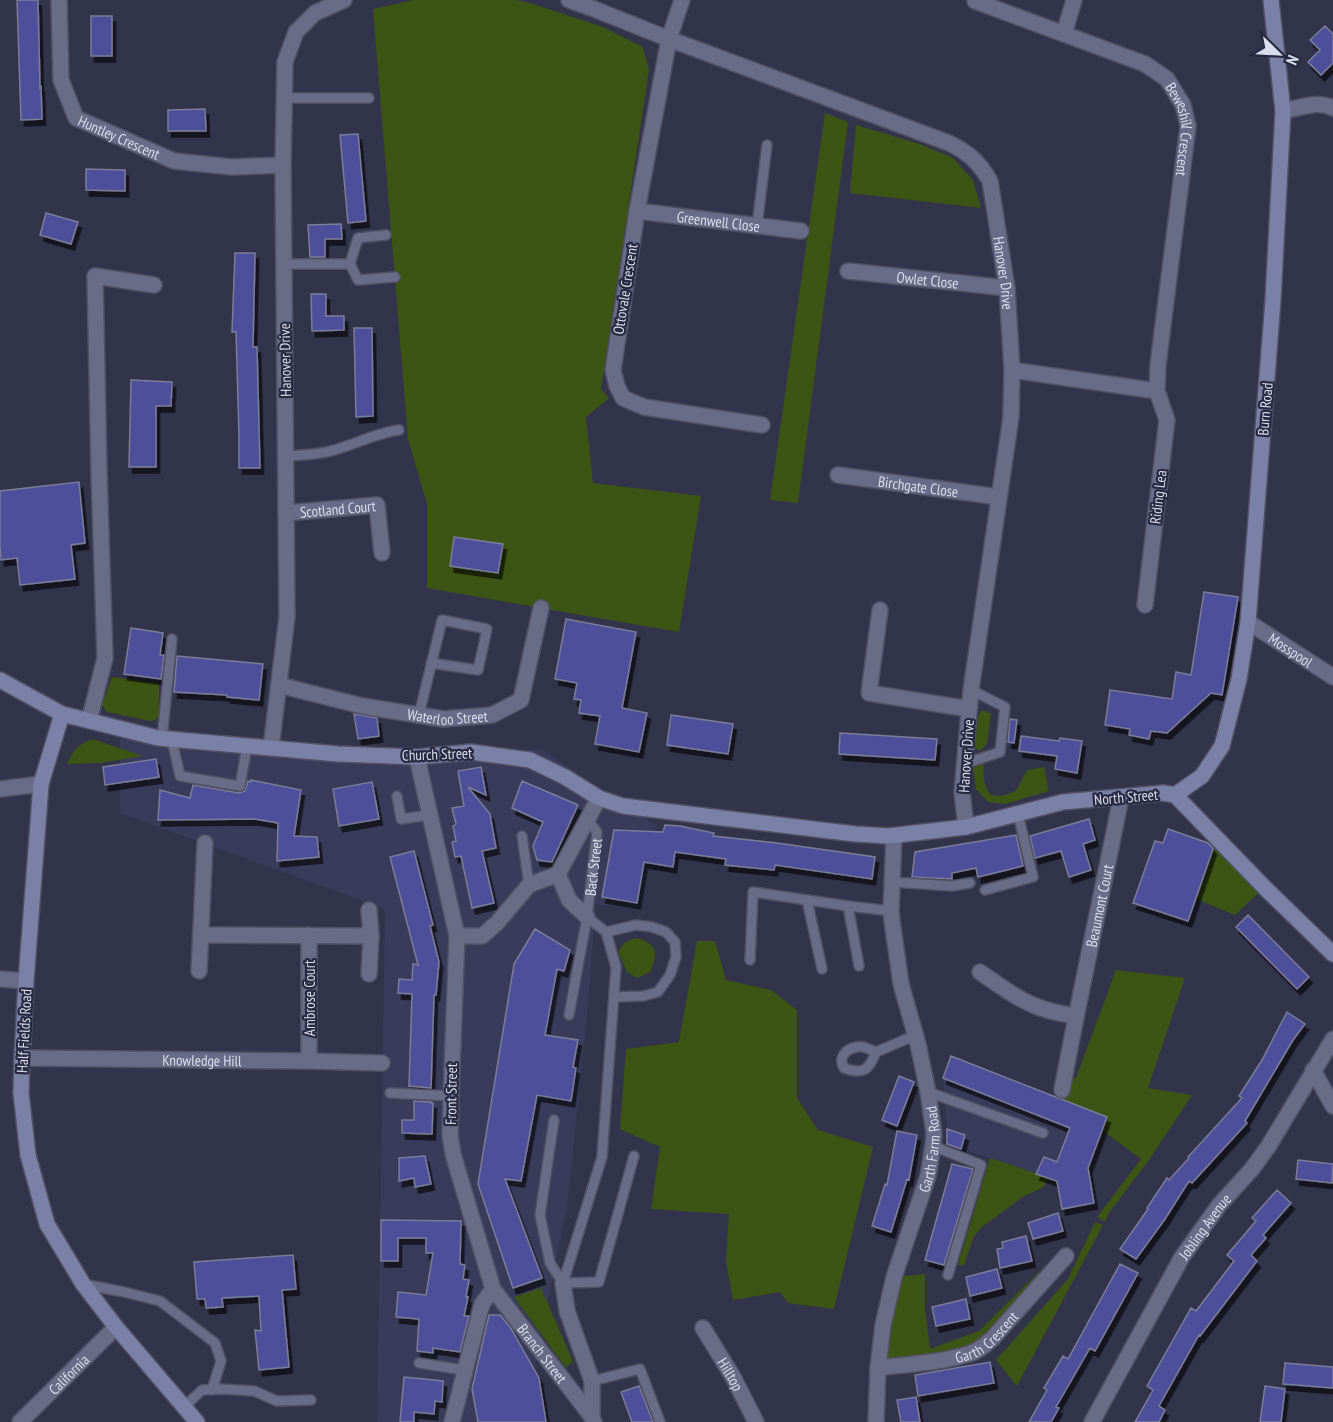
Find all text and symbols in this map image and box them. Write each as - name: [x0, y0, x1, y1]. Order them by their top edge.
- north arrow: [1249, 24, 1309, 84]
- text: N: [1282, 52, 1304, 68]
- street label: Beweshill Crescent: [1162, 79, 1197, 177]
- street label: Huntley Crescent: [75, 111, 163, 163]
- street label: Greenwell Close: [676, 206, 761, 235]
- street label: Hanover Drive: [989, 235, 1018, 310]
- street label: Ottovale Crescent: [608, 242, 642, 336]
- street label: Owlet Close: [896, 267, 960, 292]
- street label: Hanover Drive: [275, 323, 295, 397]
- street label: Burn Road: [1253, 382, 1277, 436]
- street label: Riding Lea: [1145, 469, 1171, 525]
- street label: Birchgate Close: [877, 471, 959, 501]
- street label: Scotland Court: [299, 496, 376, 521]
- street label: Mosspool: [1265, 628, 1317, 671]
- street label: Waterloo Street: [406, 704, 488, 729]
- street label: Hanover Drive: [954, 719, 978, 793]
- street label: Church Street: [402, 743, 472, 765]
- street label: North Street: [1093, 785, 1159, 809]
- street label: Back Street: [580, 837, 606, 897]
- street label: Beaumont Court: [1081, 863, 1117, 949]
- street label: Ambrose Court: [300, 960, 319, 1036]
- street label: Half Fields Road: [12, 989, 36, 1073]
- street label: Knowledge Hill: [162, 1050, 242, 1070]
- street label: Front Street: [441, 1063, 461, 1125]
- street label: Garth Farm Road: [914, 1105, 944, 1195]
- street label: Jobling Avenue: [1173, 1189, 1235, 1264]
- street label: Garth Crescent: [953, 1307, 1022, 1367]
- street label: Branch Street: [514, 1320, 572, 1387]
- street label: California: [44, 1350, 93, 1398]
- street label: Hilltop: [714, 1354, 748, 1394]

